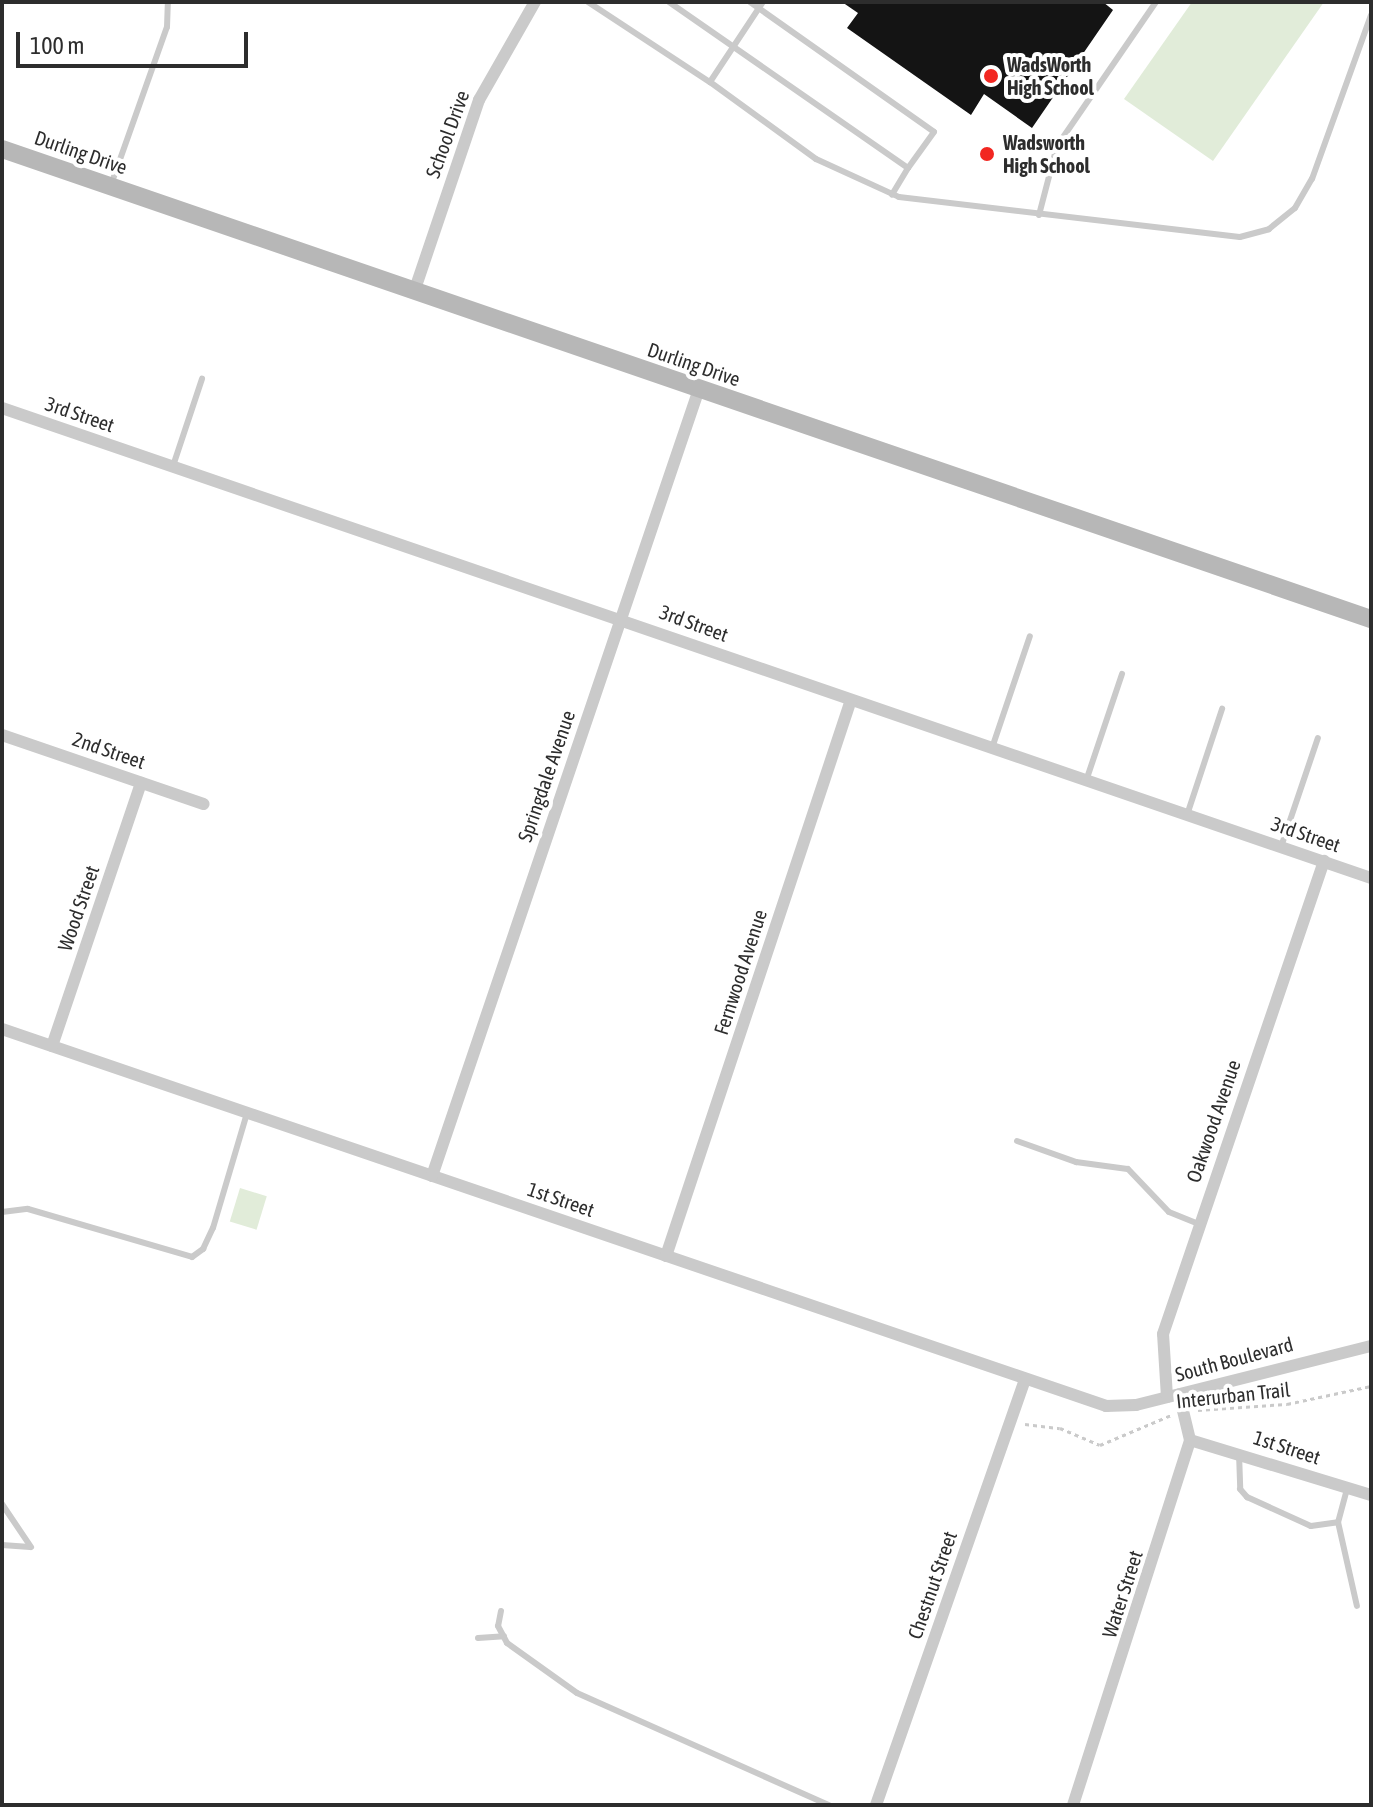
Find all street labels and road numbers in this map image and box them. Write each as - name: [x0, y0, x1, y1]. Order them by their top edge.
- street label: School Drive: [420, 87, 474, 181]
- street label: Durling Drive: [31, 125, 131, 179]
- street label: Durling Drive: [644, 337, 744, 391]
- street label: 3rd Street: [42, 391, 118, 437]
- street label: 3rd Street: [656, 600, 732, 646]
- street label: Springdale Avenue: [512, 707, 580, 845]
- street label: 2nd Street: [70, 726, 148, 774]
- street label: 3rd Street: [1268, 811, 1344, 857]
- street label: Wood Street: [52, 862, 104, 954]
- street label: Fernwood Avenue: [708, 906, 772, 1038]
- street label: Oakwood Avenue: [1181, 1057, 1245, 1185]
- street label: 1st Street: [525, 1176, 597, 1222]
- street label: South Boulevard: [1173, 1332, 1295, 1386]
- street label: Interurban Trail: [1175, 1377, 1291, 1413]
- street label: 1st Street: [1251, 1425, 1323, 1469]
- street label: Chestnut Street: [902, 1528, 962, 1642]
- street label: Water Street: [1097, 1547, 1147, 1641]

